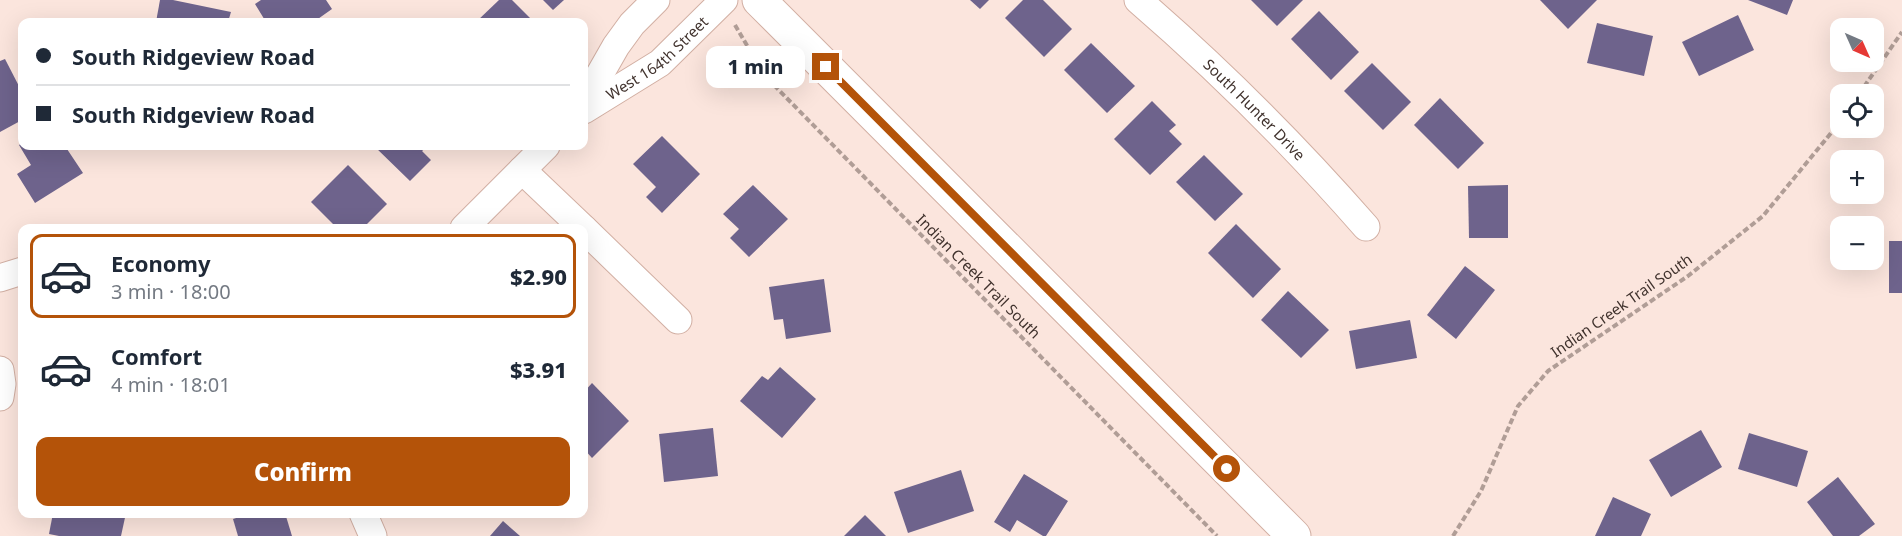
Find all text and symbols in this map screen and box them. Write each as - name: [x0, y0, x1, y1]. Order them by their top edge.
- street label: West 164th Street: [602, 11, 712, 104]
- north arrow: [1830, 18, 1884, 72]
- map controls: [1830, 18, 1884, 270]
- text: South Ridgeview Road: [72, 41, 315, 71]
- callout: 1 min: [706, 46, 805, 88]
- text: 1 min: [728, 53, 783, 80]
- route end: [812, 53, 839, 80]
- street label: South Hunter Drive: [1199, 54, 1310, 164]
- button: locate: [1830, 84, 1884, 138]
- text: South Ridgeview Road: [72, 99, 315, 129]
- button: +: [1830, 150, 1884, 204]
- street label: Indian Creek Trail South: [913, 210, 1045, 342]
- button: −: [1830, 216, 1884, 270]
- text: Economy: [111, 248, 210, 278]
- icon: car: [39, 249, 93, 303]
- street label: Indian Creek Trail South: [1546, 249, 1696, 361]
- text: $2.90: [510, 261, 567, 291]
- text: 3 min · 18:00: [111, 278, 231, 305]
- text: Comfort: [111, 341, 202, 371]
- icon: car: [39, 342, 93, 396]
- text: $3.91: [510, 354, 567, 384]
- text: 4 min · 18:01: [111, 371, 231, 398]
- button: Confirm: [36, 437, 570, 506]
- route start: [1213, 455, 1240, 482]

